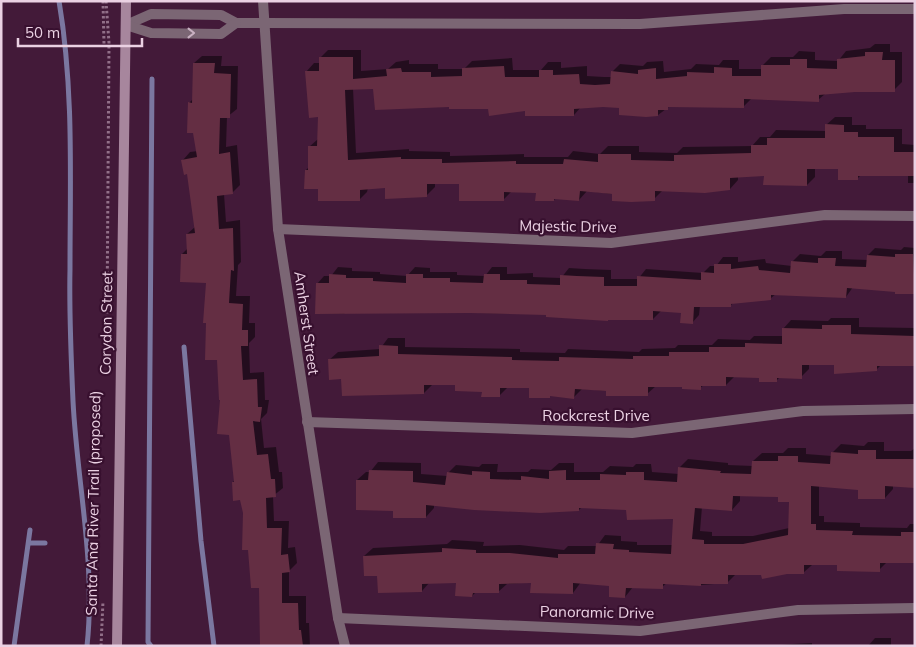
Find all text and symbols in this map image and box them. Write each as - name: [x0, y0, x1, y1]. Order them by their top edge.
- scale bar: [18, 15, 141, 47]
- text: 50 m: [25, 23, 60, 42]
- one-way arrow: [187, 28, 195, 39]
- street label: Majestic Drive: [519, 216, 617, 236]
- street label: Amherst Street: [290, 270, 324, 376]
- street label: Corydon Street: [96, 271, 116, 375]
- street label: Santa Ana River Trail (proposed): [82, 390, 104, 616]
- street label: Rockcrest Drive: [542, 406, 650, 425]
- street label: Panoramic Drive: [540, 602, 654, 622]

